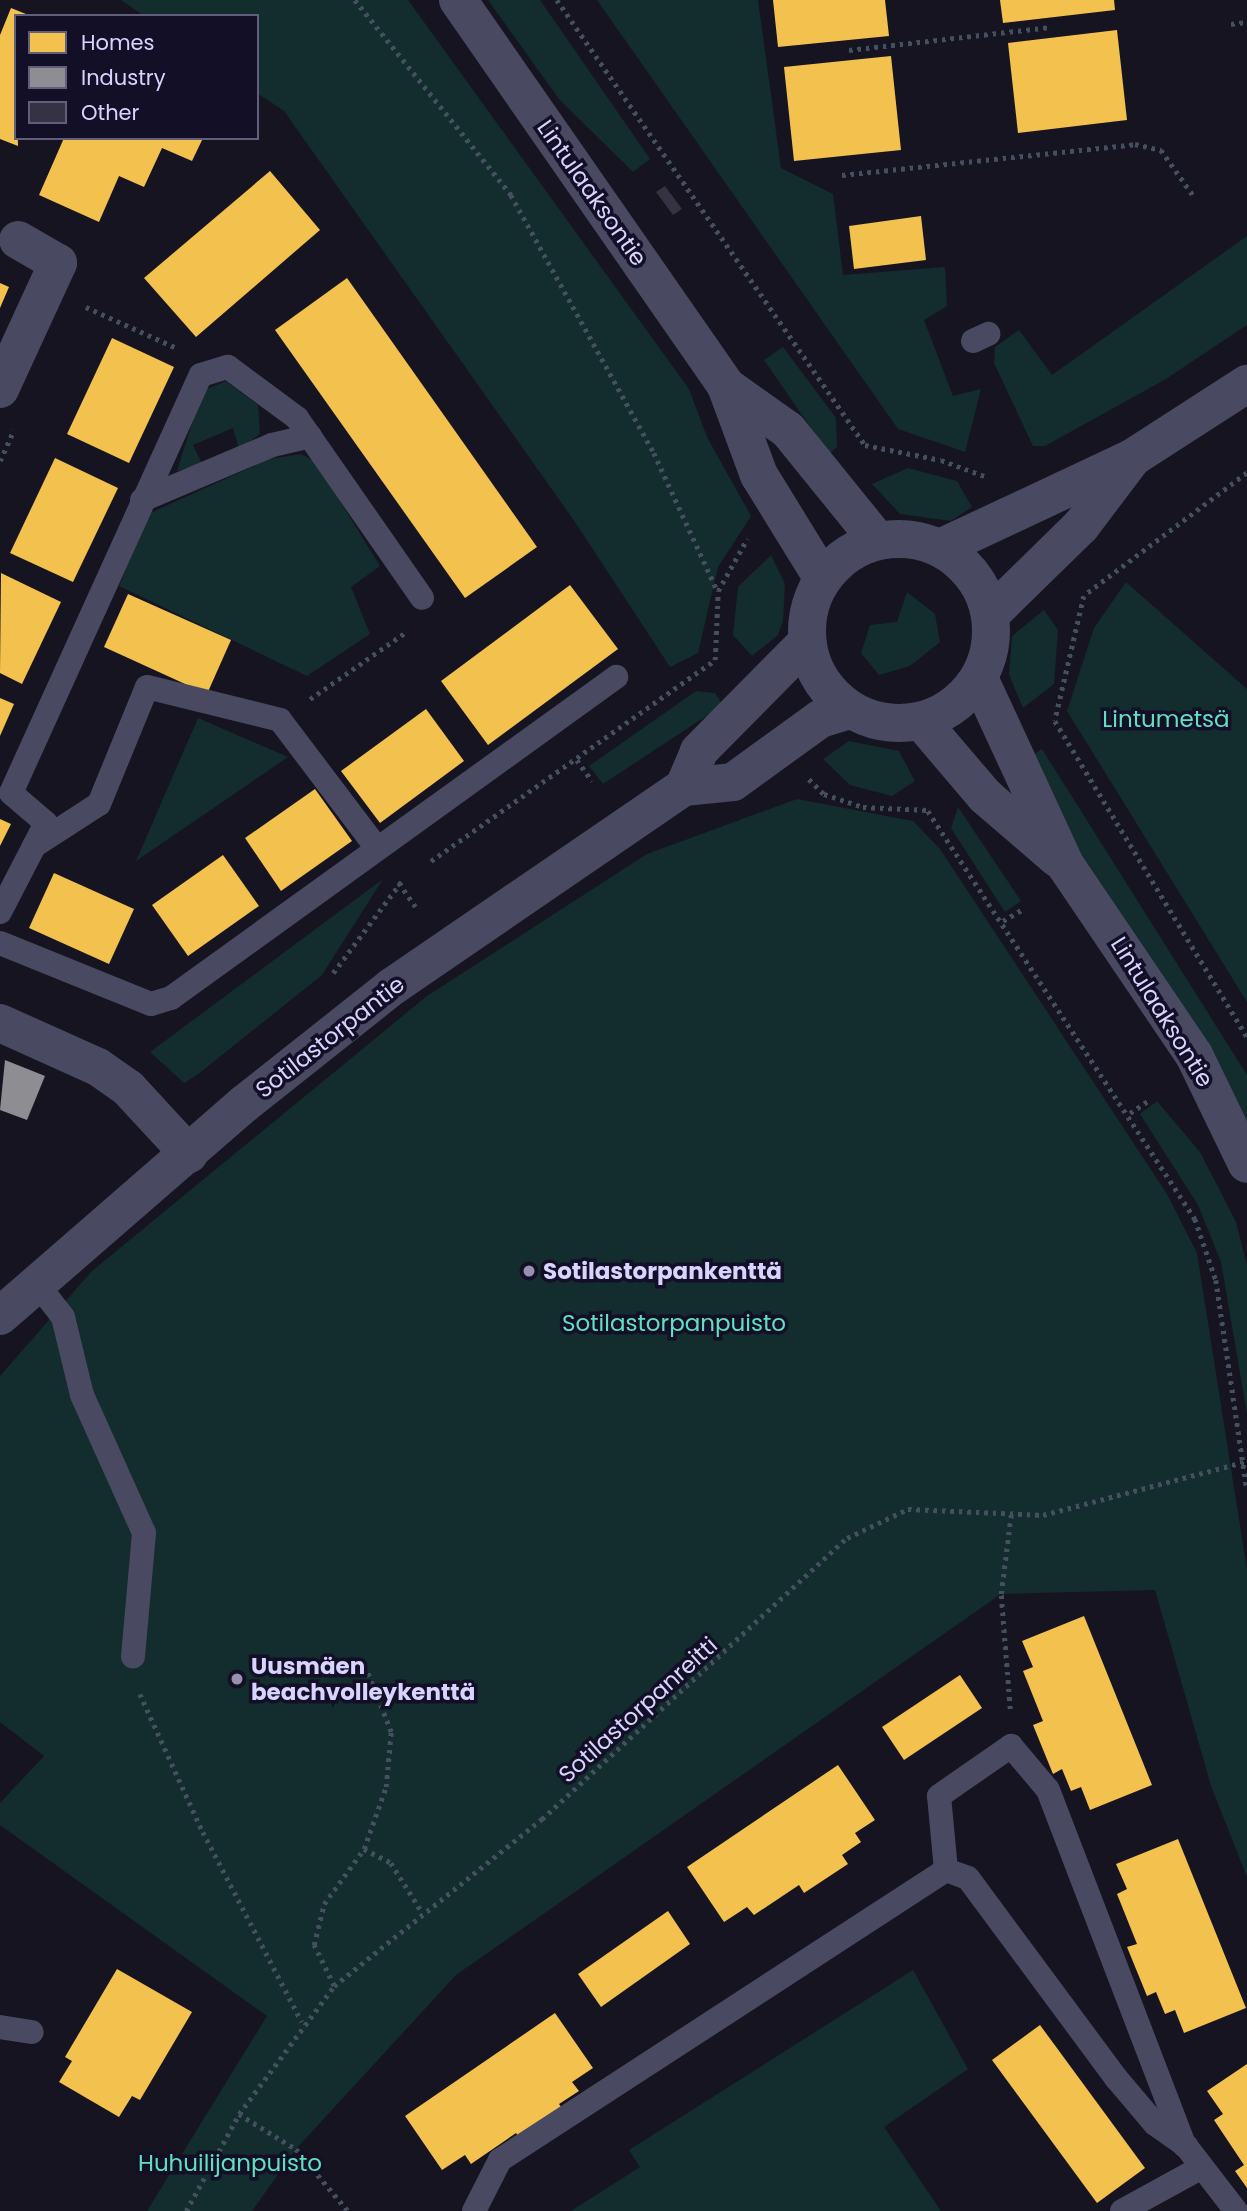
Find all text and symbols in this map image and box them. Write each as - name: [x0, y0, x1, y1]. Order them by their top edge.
- legend: [14, 14, 259, 140]
- text: Homes: [81, 28, 155, 57]
- text: Industry: [81, 63, 166, 92]
- text: Other: [81, 98, 139, 127]
- street label: Lintulaaksontie: [531, 115, 653, 271]
- park label: Lintumetsä: [1102, 705, 1230, 733]
- street label: Lintulaaksontie: [1105, 932, 1219, 1092]
- street label: Sotilastorpantie: [250, 970, 410, 1104]
- place label: Sotilastorpankenttä: [543, 1257, 782, 1285]
- marker: Sotilastorpankenttä: [521, 1263, 537, 1279]
- park label: Sotilastorpanpuisto: [562, 1309, 786, 1337]
- street label: Sotilastorpanreitti: [553, 1632, 723, 1788]
- place label: Uusmäen beachvolleykenttä: [251, 1652, 475, 1706]
- marker: Uusmäen beachvolleykenttä: [229, 1671, 245, 1687]
- park label: Huhuilijanpuisto: [138, 2149, 322, 2177]

